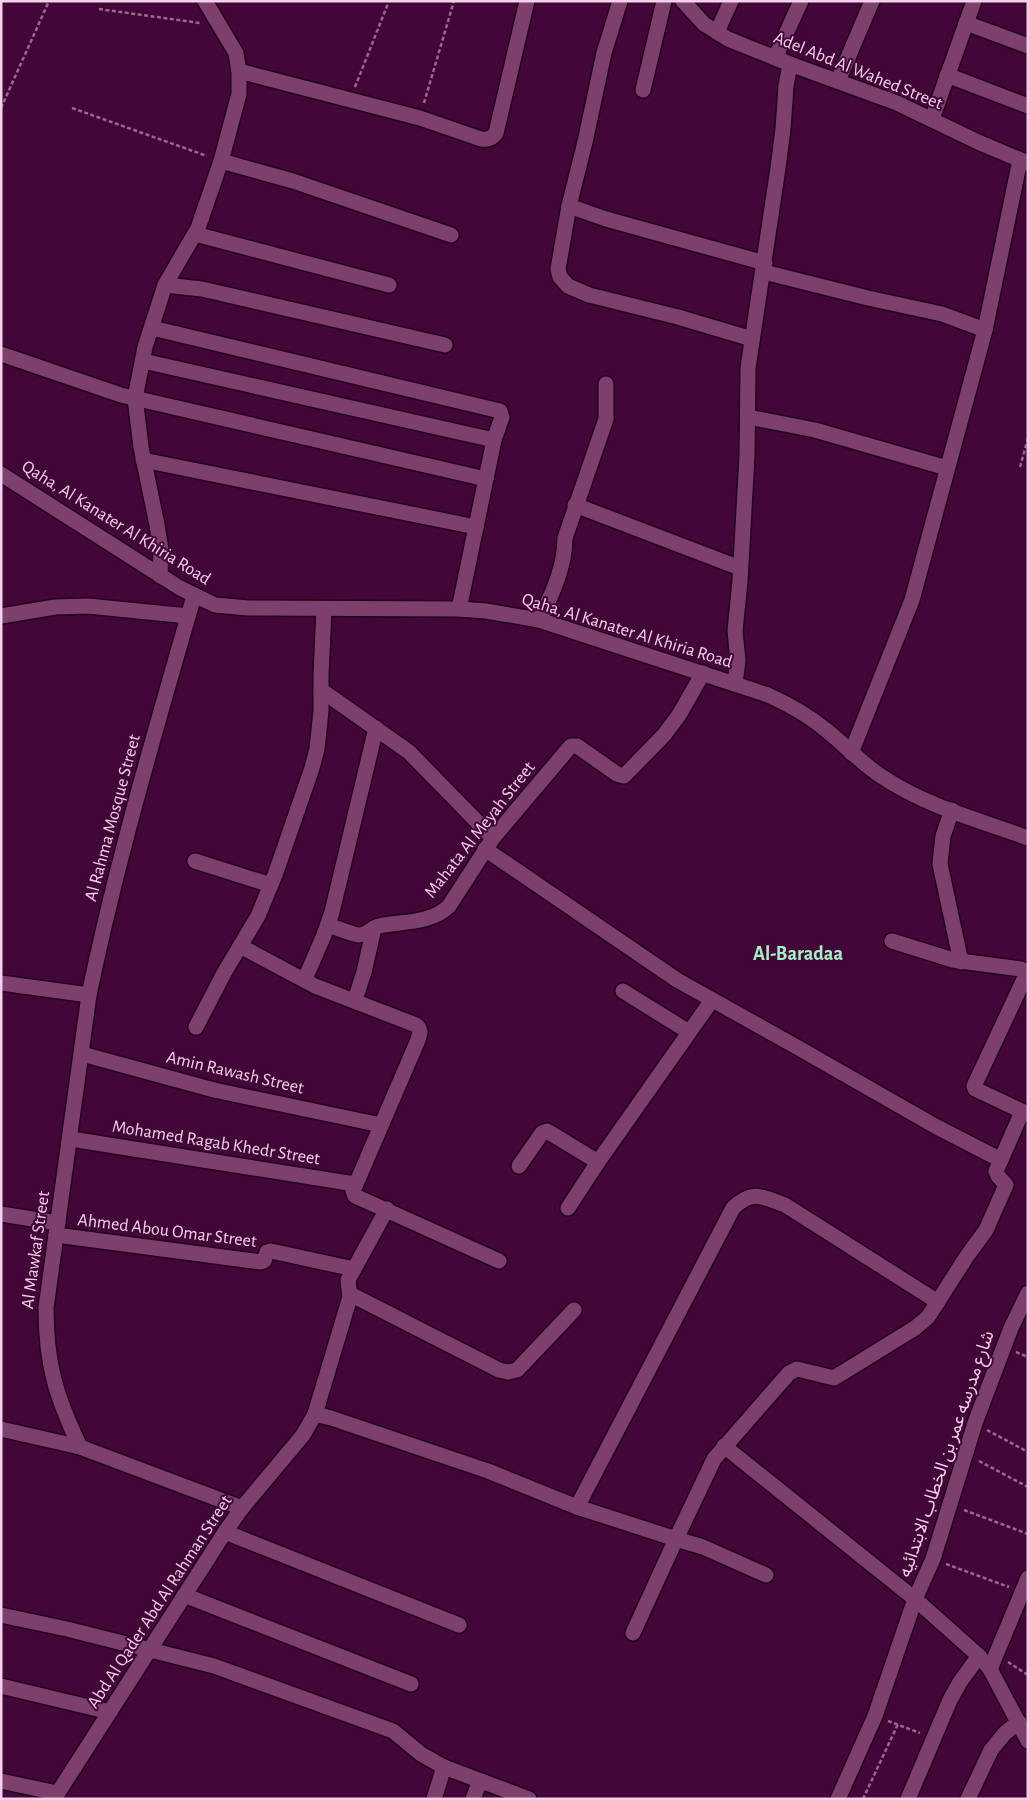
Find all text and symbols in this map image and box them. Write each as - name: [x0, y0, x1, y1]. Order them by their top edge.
- street label: Adel Abd Al Wahed Street: [771, 29, 945, 113]
- street label: Qaha, Al Kanater Al Khiria Road: [18, 457, 214, 589]
- street label: Qaha, Al Kanater Al Khiria Road: [520, 590, 734, 672]
- street label: Al Rahma Mosque Street: [82, 732, 144, 903]
- street label: Mahata Al Meyah Street: [421, 758, 539, 902]
- district label: Al-Baradaa: [753, 944, 843, 964]
- street label: Amin Rawash Street: [165, 1048, 306, 1098]
- street label: Mohamed Ragab Khedr Street: [111, 1118, 321, 1168]
- street label: Al Mawkaf Street: [19, 1190, 53, 1310]
- street label: Ahmed Abou Omar Street: [76, 1211, 258, 1251]
- street label: شارع مدرسه عمر بن الخطاب الابتدائيه: [896, 1328, 1001, 1581]
- street label: Abd Al Qader Abd Al Rahman Street: [84, 1492, 236, 1712]

